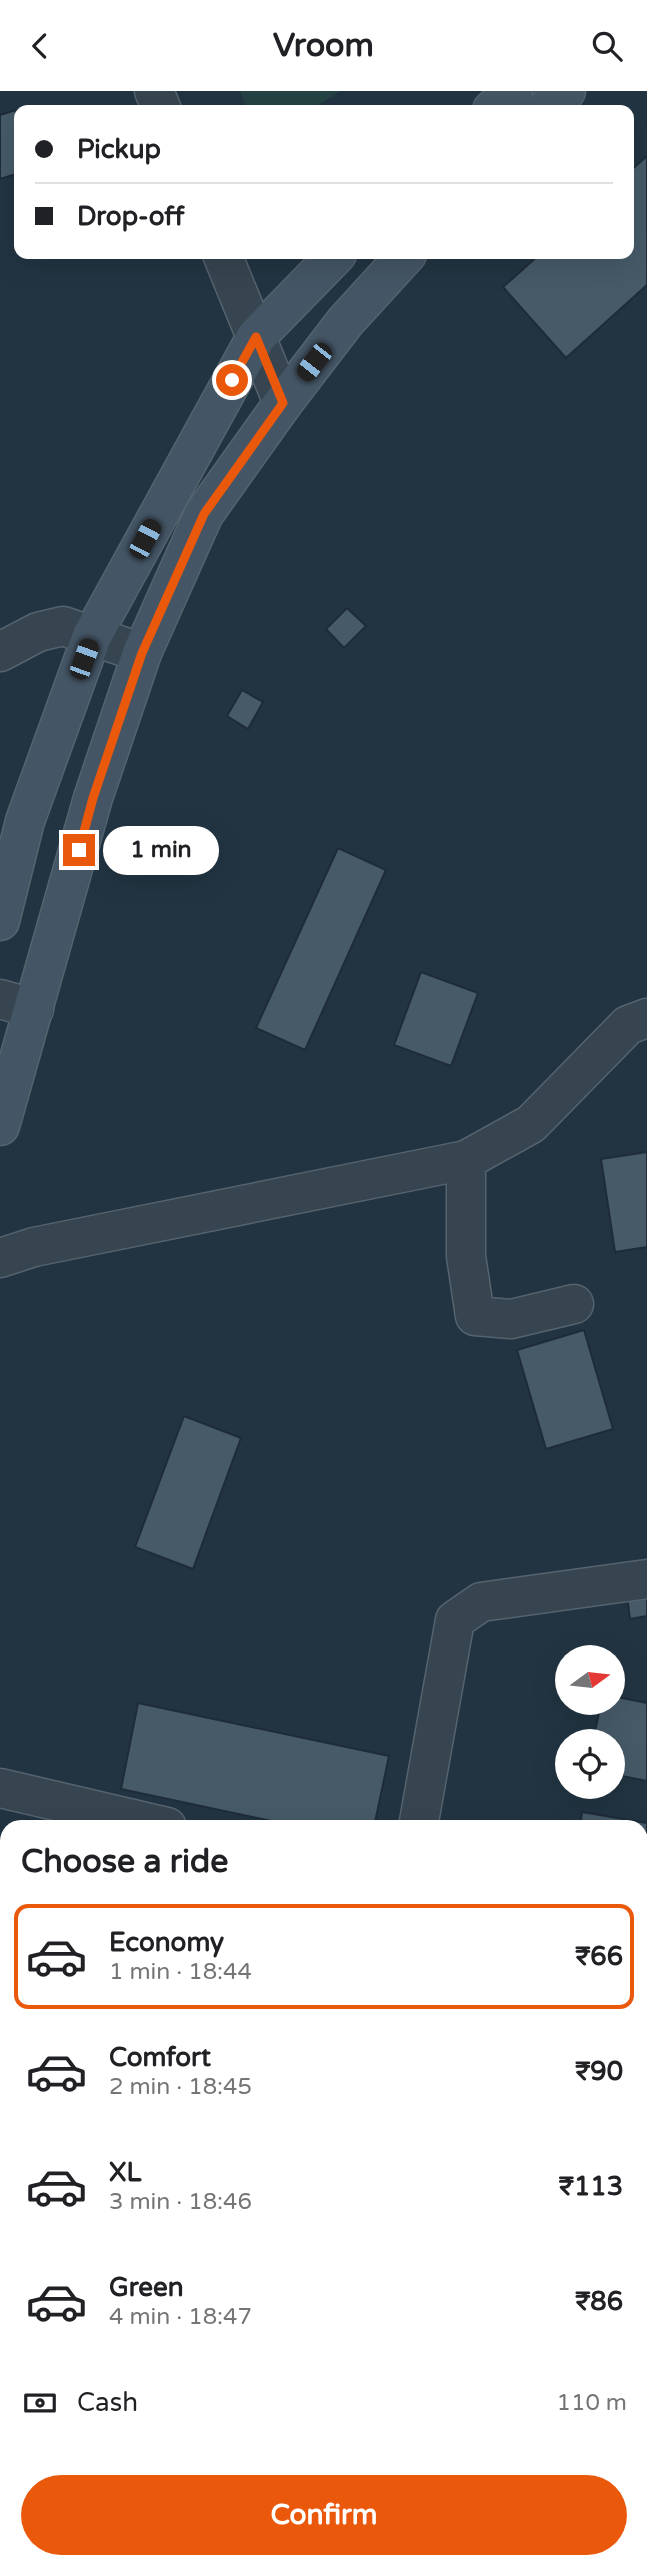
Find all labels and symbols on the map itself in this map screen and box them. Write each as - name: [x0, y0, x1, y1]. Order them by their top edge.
- car: [293, 339, 336, 385]
- route start: [216, 364, 248, 396]
- car: [126, 516, 165, 562]
- car: [67, 636, 102, 682]
- callout: 1 min: [104, 825, 219, 875]
- route end: [63, 834, 95, 866]
- north arrow: [555, 1645, 625, 1715]

